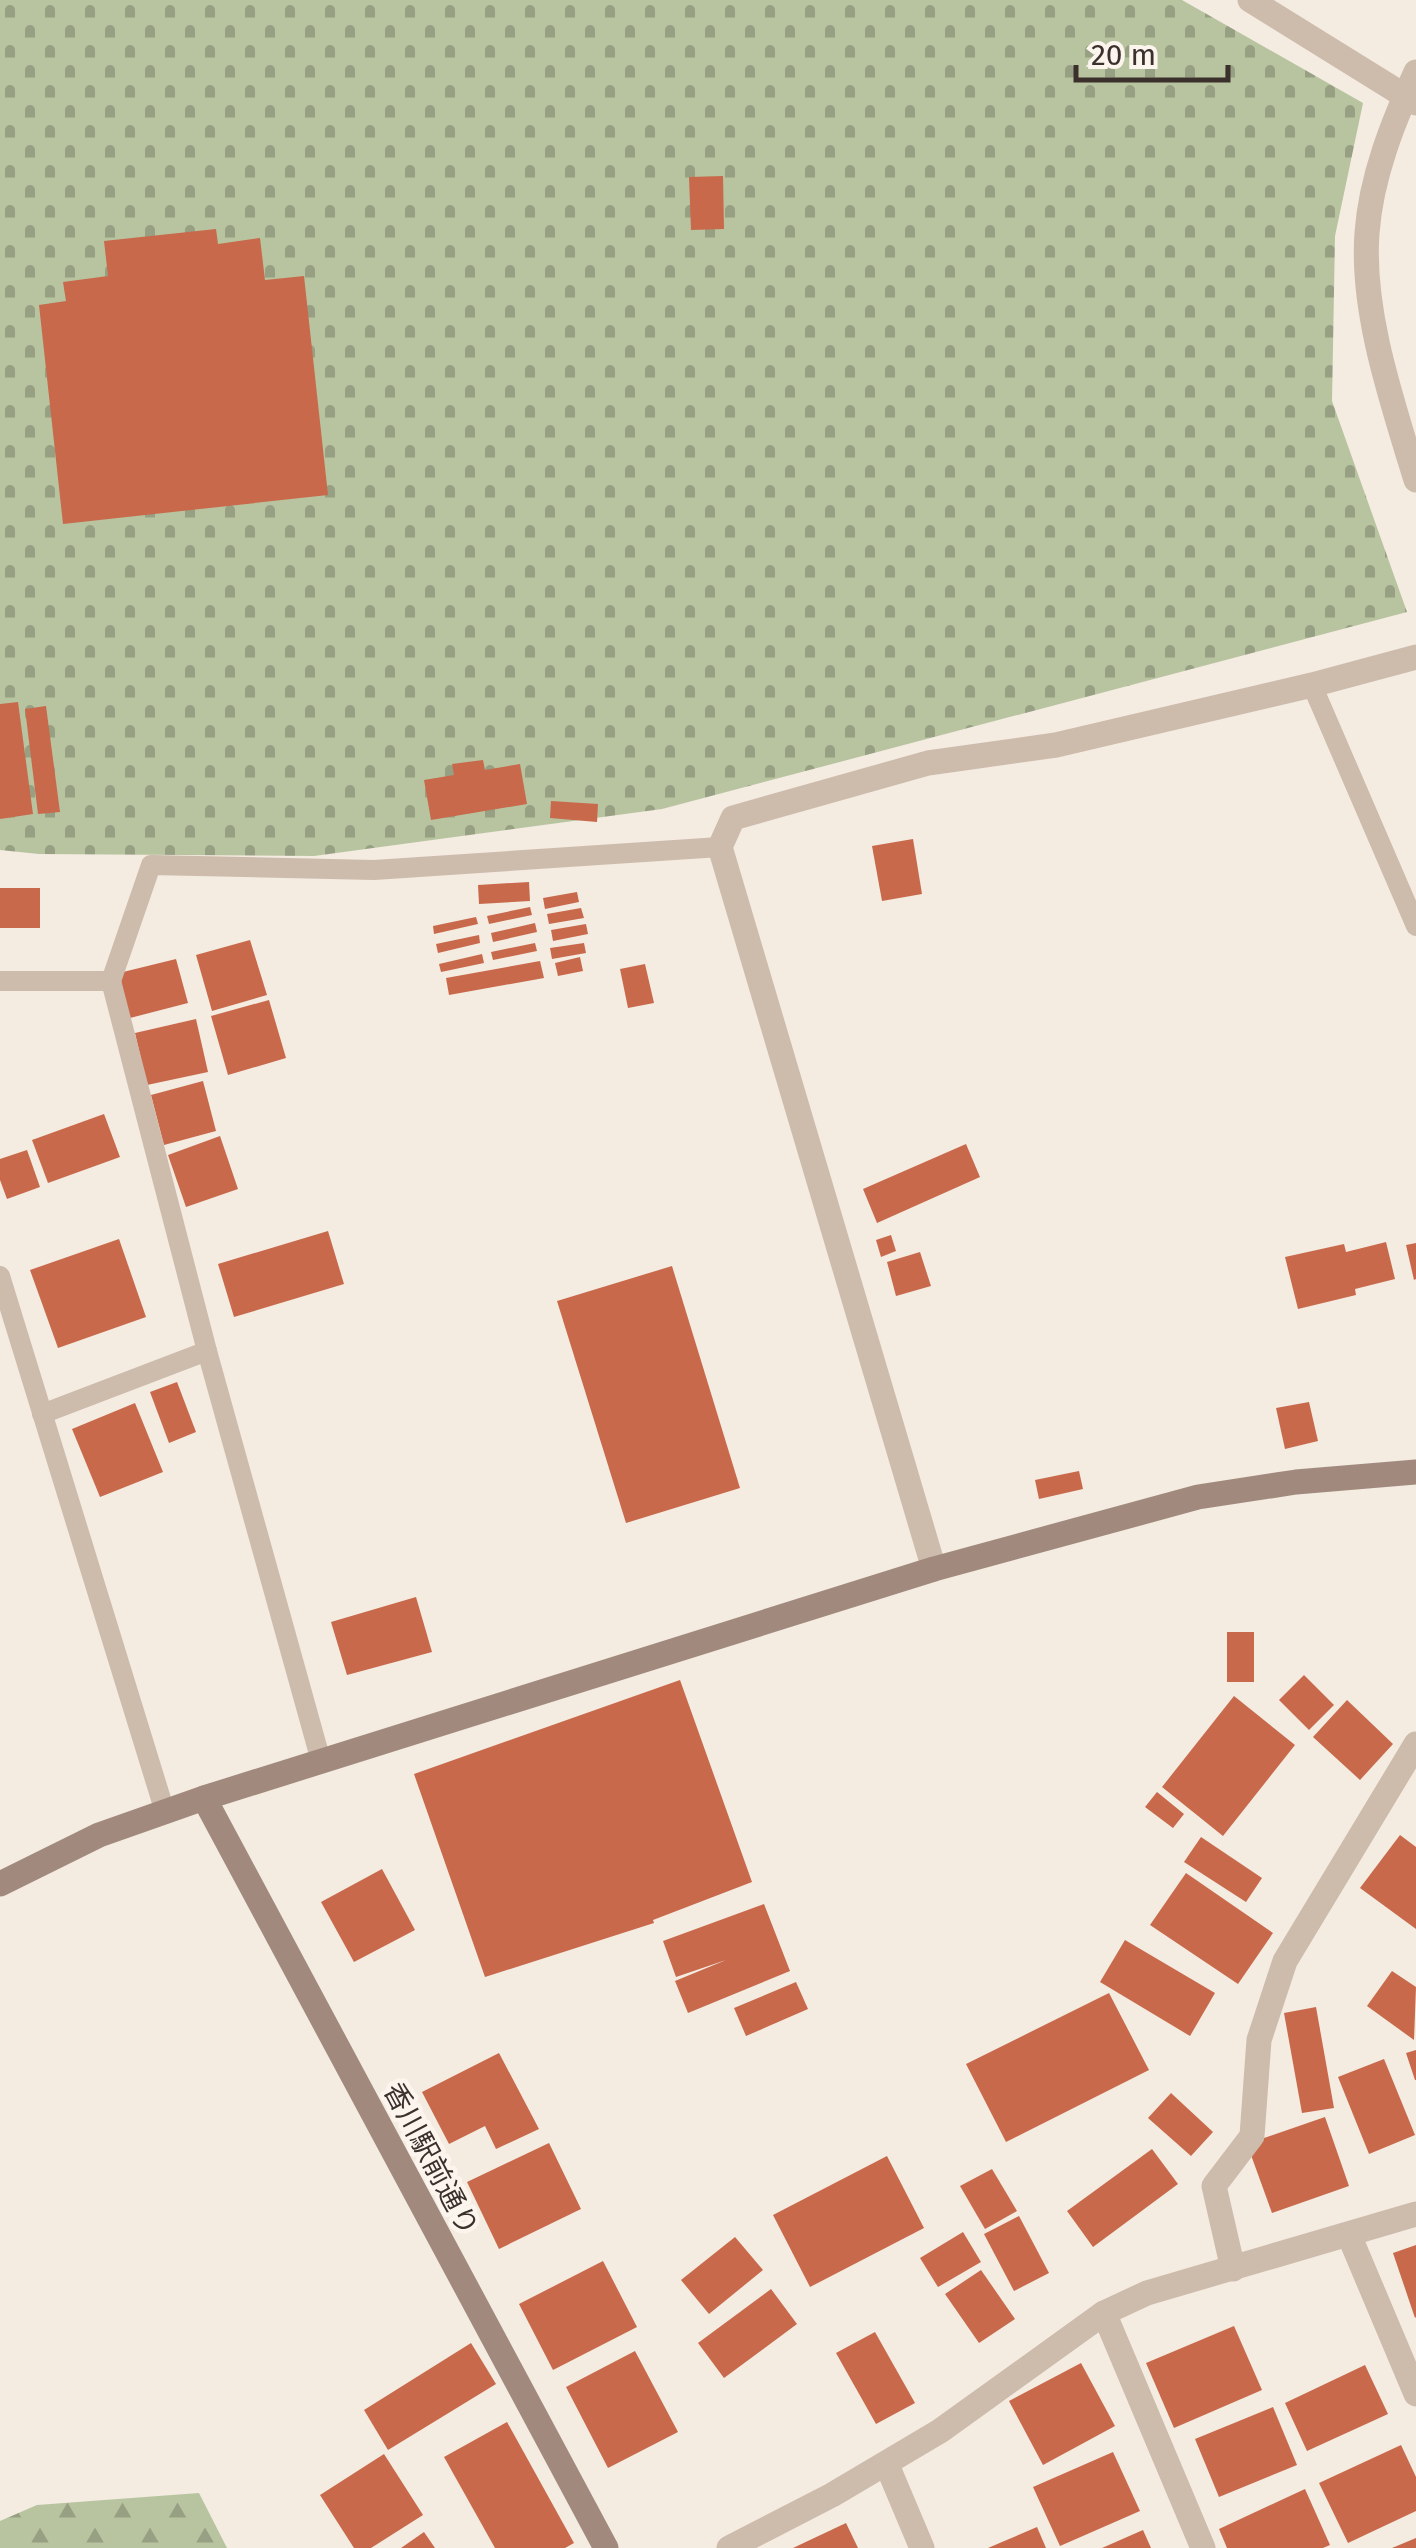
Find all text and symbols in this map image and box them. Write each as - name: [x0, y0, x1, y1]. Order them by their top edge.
- scale bar: [1076, 20, 1228, 82]
- text: 20 m: [1091, 37, 1156, 73]
- street label: 香川駅前通り: [377, 2077, 485, 2241]

